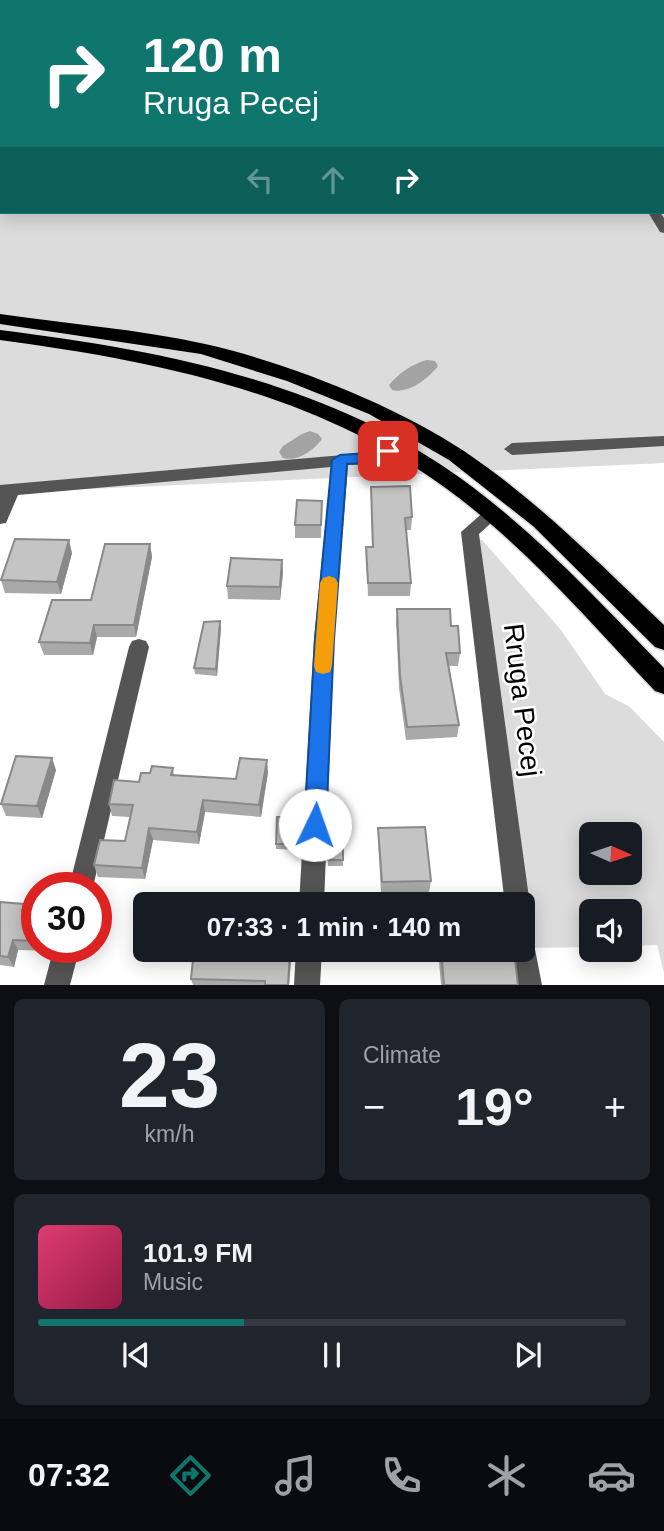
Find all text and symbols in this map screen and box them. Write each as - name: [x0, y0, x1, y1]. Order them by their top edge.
- icon: right: [28, 28, 119, 119]
- text: 120 m: [143, 28, 282, 82]
- text: Rruga Pecej: [143, 85, 319, 121]
- icon: left: [241, 161, 279, 199]
- icon: ahead: [314, 161, 352, 199]
- icon: right: [387, 161, 425, 199]
- pin: [358, 421, 418, 481]
- icon: arrive: [369, 432, 407, 470]
- street label: Rruga Pecej: [498, 622, 547, 778]
- position arrow: [278, 788, 352, 862]
- north arrow: [579, 822, 642, 886]
- map controls: [579, 822, 642, 962]
- speed limit sign: 30: [21, 872, 112, 963]
- button: sound: [579, 899, 642, 962]
- text: 07:33 · 1 min · 140 m: [207, 912, 461, 942]
- text: 23: [119, 1025, 220, 1126]
- text: Climate: [363, 1042, 441, 1068]
- text: 19°: [455, 1078, 534, 1136]
- text: −: [363, 1086, 385, 1128]
- text: +: [604, 1086, 626, 1128]
- text: km/h: [145, 1121, 194, 1147]
- text: 101.9 FM: [143, 1238, 253, 1268]
- text: Music: [143, 1269, 203, 1295]
- icon: previous: [117, 1336, 155, 1374]
- icon: pause: [313, 1336, 351, 1374]
- icon: next: [509, 1336, 547, 1374]
- icon: directions: [166, 1451, 215, 1500]
- icon: music: [271, 1451, 320, 1500]
- icon: phone: [377, 1451, 426, 1500]
- icon: climate: [482, 1451, 531, 1500]
- icon: car: [587, 1451, 636, 1500]
- text: 07:32: [28, 1457, 110, 1493]

